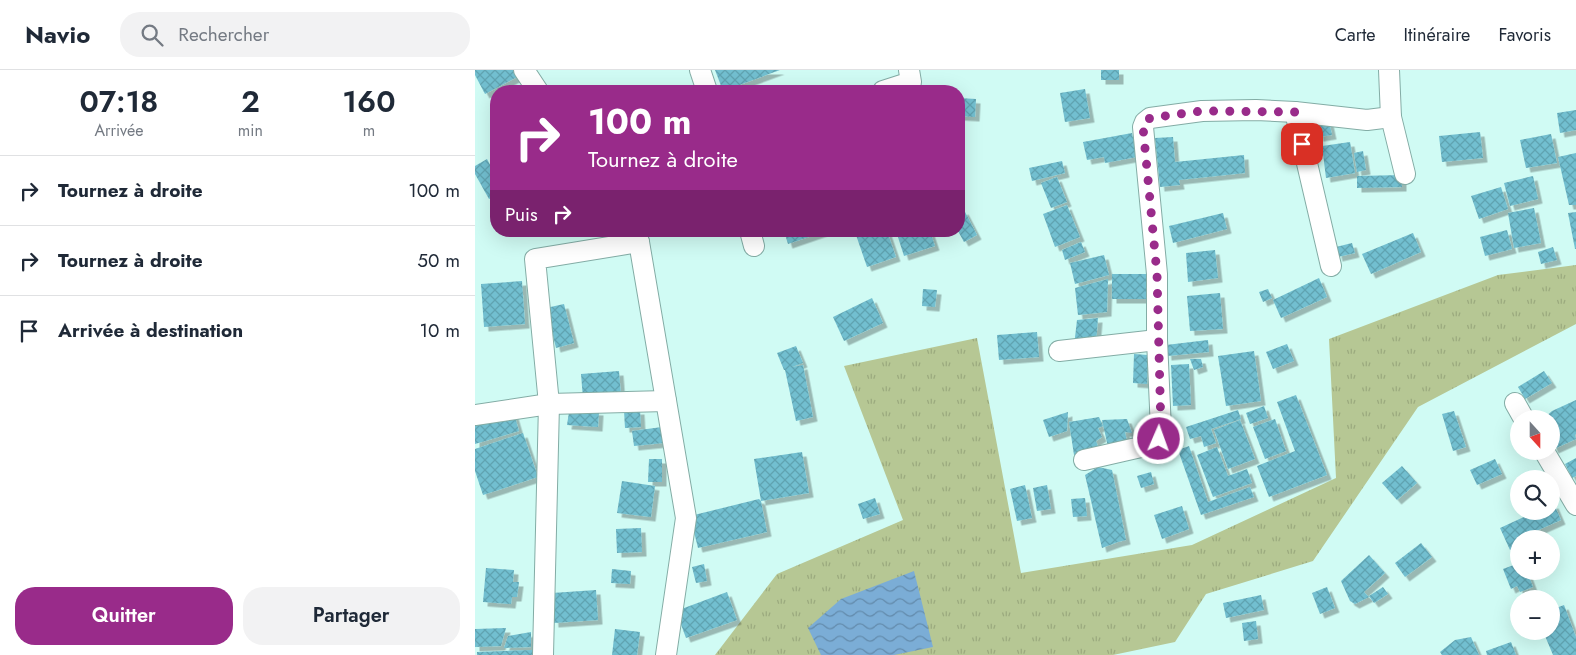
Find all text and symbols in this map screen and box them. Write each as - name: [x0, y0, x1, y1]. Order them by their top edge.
- search box: [120, 12, 470, 57]
- text: Navio: [25, 17, 90, 52]
- icon: search: [138, 21, 166, 49]
- text: Rechercher: [178, 21, 269, 48]
- text: Carte: [1335, 22, 1376, 48]
- text: Itinéraire: [1404, 22, 1470, 48]
- text: Favoris: [1498, 22, 1551, 48]
- text: 07:18: [79, 80, 158, 123]
- text: 2: [241, 80, 260, 123]
- text: 160: [342, 80, 396, 123]
- text: 100 m: [588, 97, 691, 147]
- icon: right: [505, 105, 570, 170]
- text: Arrivée: [94, 119, 143, 142]
- text: min: [238, 119, 263, 142]
- text: m: [363, 119, 375, 142]
- pin: [1281, 123, 1323, 165]
- icon: arrive: [1288, 130, 1316, 158]
- text: Tournez à droite: [588, 143, 738, 175]
- icon: right: [15, 177, 43, 205]
- text: Tournez à droite: [58, 177, 203, 204]
- text: 100 m: [408, 177, 460, 204]
- icon: right: [548, 200, 576, 228]
- text: Puis: [505, 201, 538, 228]
- icon: right: [15, 247, 43, 275]
- text: Tournez à droite: [58, 247, 203, 274]
- text: 50 m: [417, 247, 460, 274]
- icon: arrive: [15, 317, 43, 345]
- text: Arrivée à destination: [58, 317, 243, 344]
- text: 10 m: [420, 317, 460, 344]
- north arrow: [1510, 410, 1560, 460]
- map controls: [1510, 410, 1560, 640]
- position arrow: [1132, 412, 1184, 464]
- button: search: [1510, 470, 1560, 520]
- button: +: [1510, 530, 1560, 580]
- button: Quitter: [15, 587, 233, 645]
- button: Partager: [243, 587, 460, 645]
- button: −: [1510, 590, 1560, 640]

